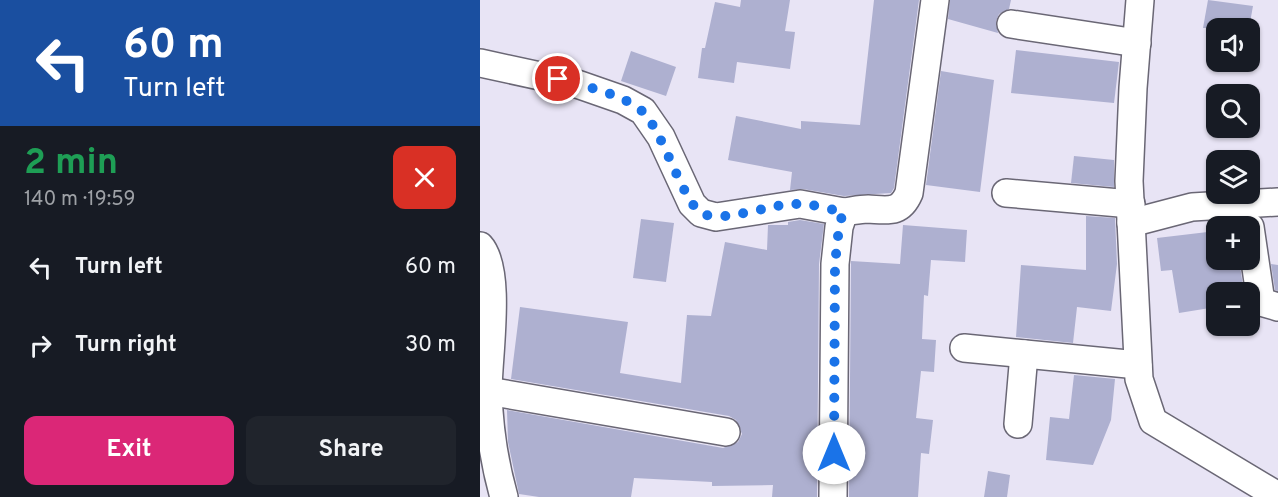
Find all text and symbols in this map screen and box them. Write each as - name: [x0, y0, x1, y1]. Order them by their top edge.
- map controls: [1206, 18, 1260, 336]
- button: sound: [1206, 18, 1260, 72]
- text: 60 m: [123, 20, 224, 73]
- icon: left: [24, 24, 102, 102]
- pin: [532, 53, 583, 104]
- icon: arrive: [541, 62, 574, 95]
- text: Turn left: [123, 72, 225, 106]
- button: search: [1206, 84, 1260, 138]
- text: 2 min: [24, 141, 118, 187]
- button: close: [393, 146, 456, 209]
- button: layers: [1206, 150, 1260, 204]
- text: 140 m · 19:59: [24, 187, 135, 213]
- button: +: [1206, 216, 1260, 270]
- icon: left: [24, 251, 57, 284]
- text: Turn left: [75, 254, 163, 281]
- text: 60 m: [405, 254, 456, 281]
- button: −: [1206, 282, 1260, 336]
- icon: right: [24, 329, 57, 362]
- text: Turn right: [75, 332, 177, 359]
- text: 30 m: [405, 332, 456, 359]
- button: Exit: [24, 416, 234, 485]
- button: Share: [246, 416, 456, 485]
- position arrow: [802, 421, 866, 485]

